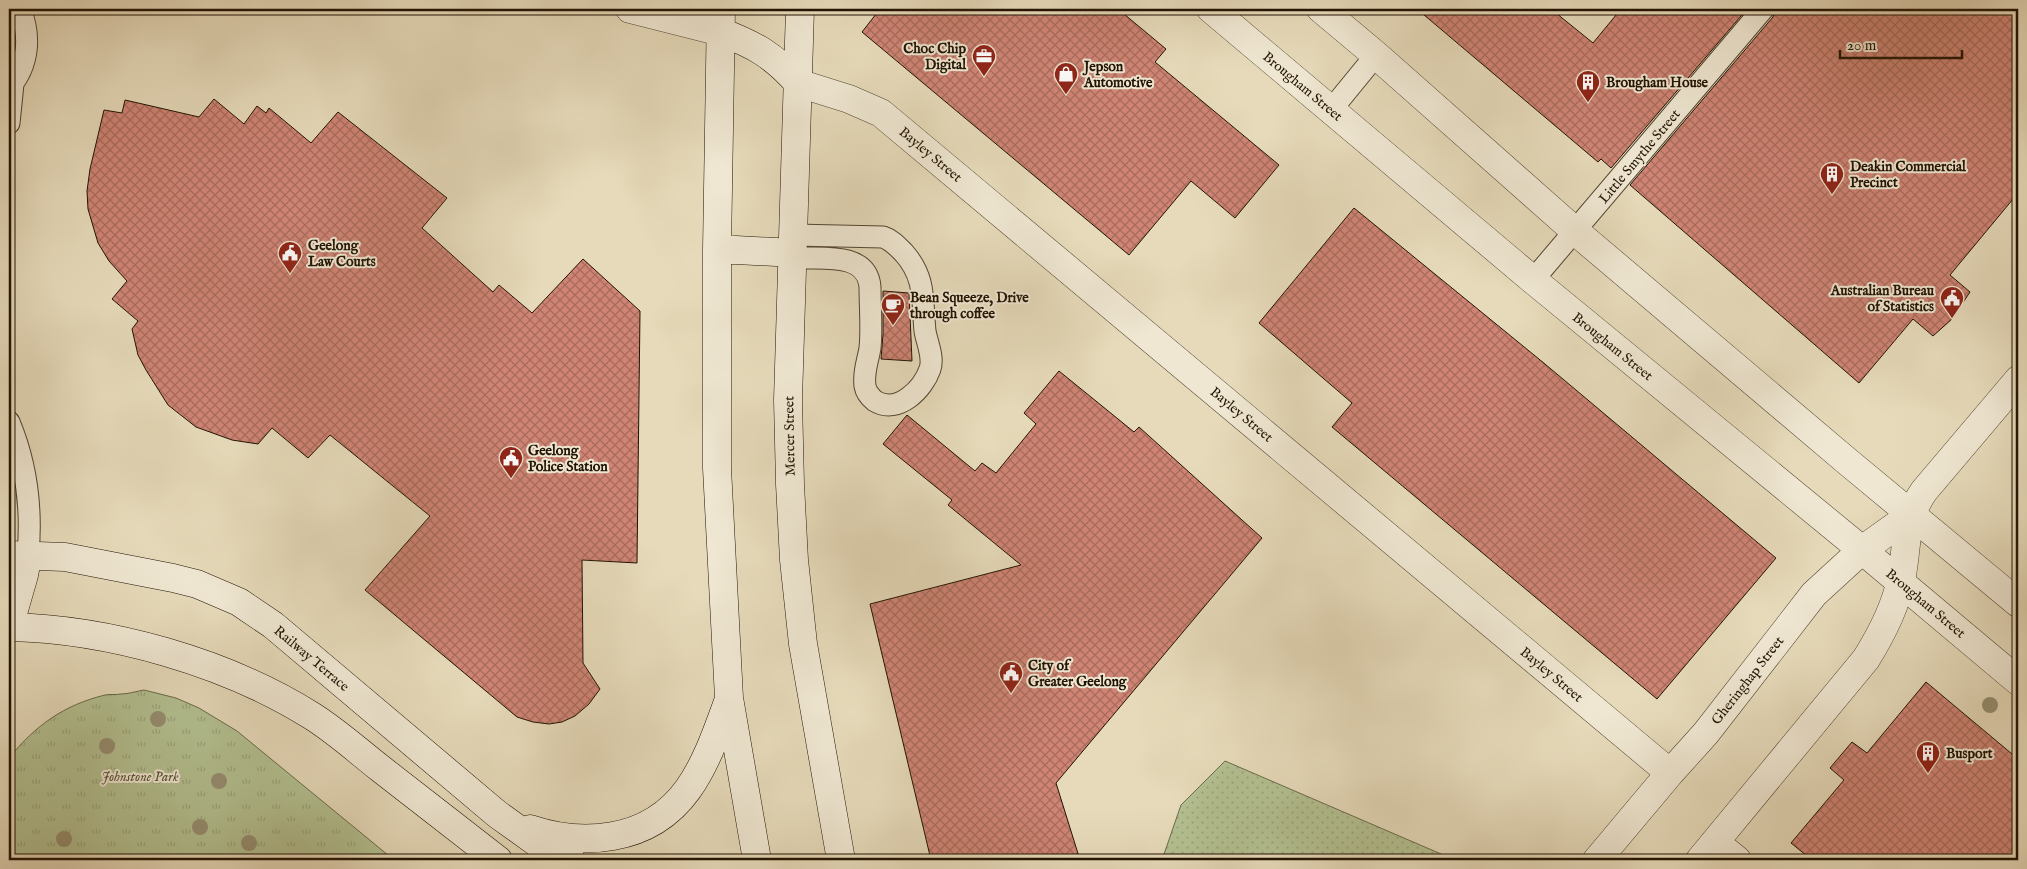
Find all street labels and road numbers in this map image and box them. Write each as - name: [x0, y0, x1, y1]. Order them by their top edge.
- street label: Brougham Street: [1259, 48, 1346, 126]
- street label: Little Smythe Street: [1595, 106, 1685, 208]
- street label: Bayley Street: [895, 123, 966, 186]
- street label: Brougham Street: [1568, 309, 1657, 385]
- street label: Bayley Street: [1206, 383, 1277, 446]
- street label: Mercer Street: [780, 396, 800, 476]
- street label: Brougham Street: [1882, 565, 1969, 643]
- street label: Railway Terrace: [270, 622, 353, 696]
- street label: Gheringhap Street: [1707, 632, 1788, 729]
- street label: Bayley Street: [1516, 643, 1587, 706]

